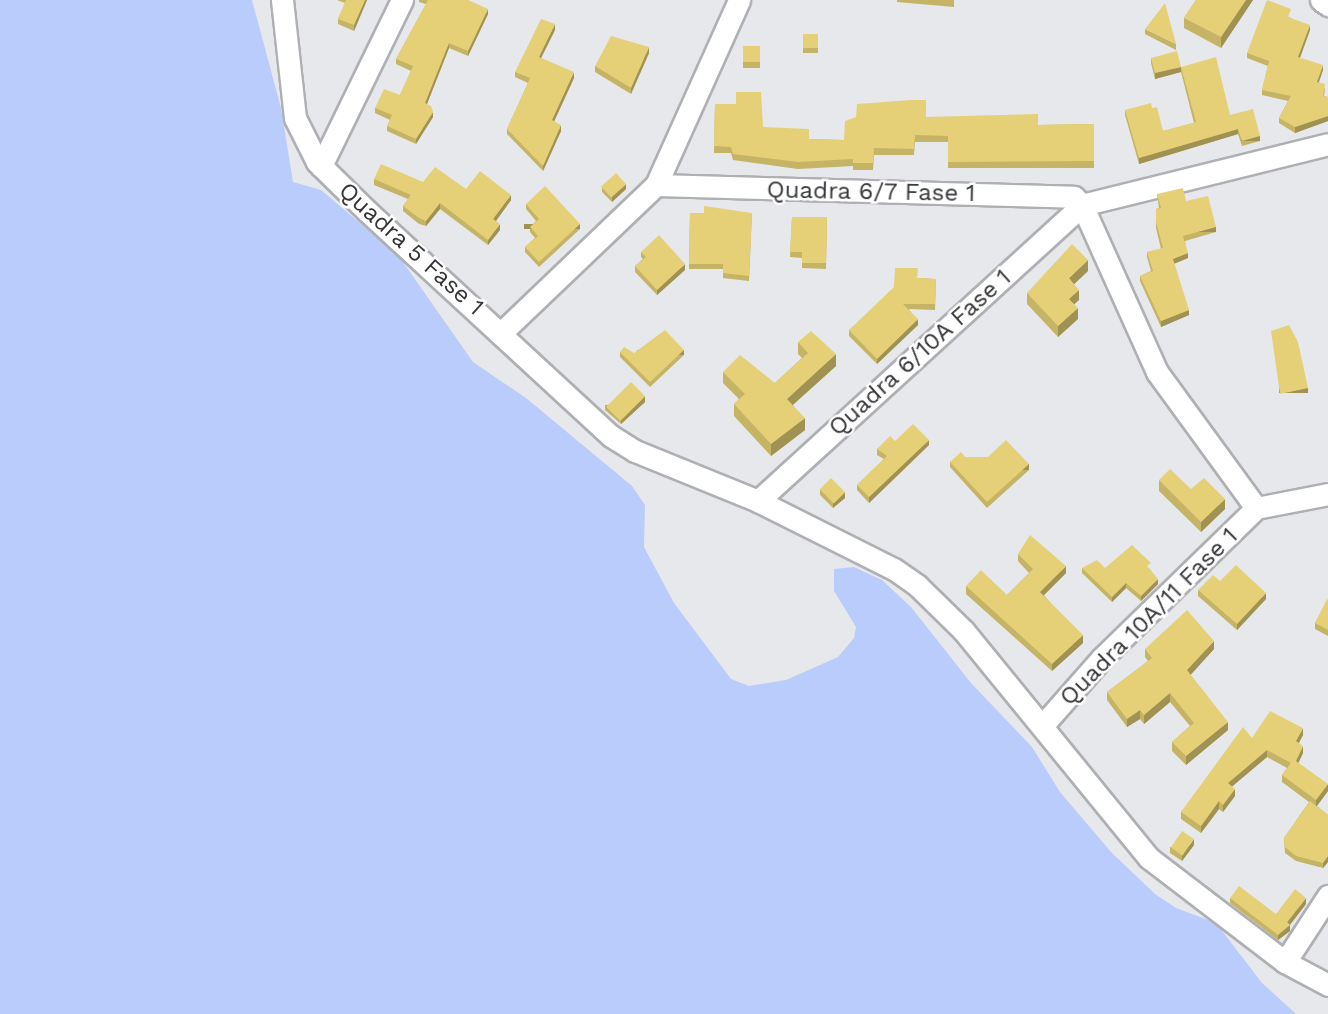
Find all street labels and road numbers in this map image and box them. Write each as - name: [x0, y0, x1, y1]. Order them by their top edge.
- street label: Quadra 5 Fase 1: [332, 176, 490, 322]
- street label: Quadra 6/7 Fase 1: [766, 176, 976, 208]
- street label: Quadra 6/10A Fase 1: [822, 263, 1018, 443]
- street label: Quadra 10A/11 Fase 1: [1054, 522, 1244, 712]

